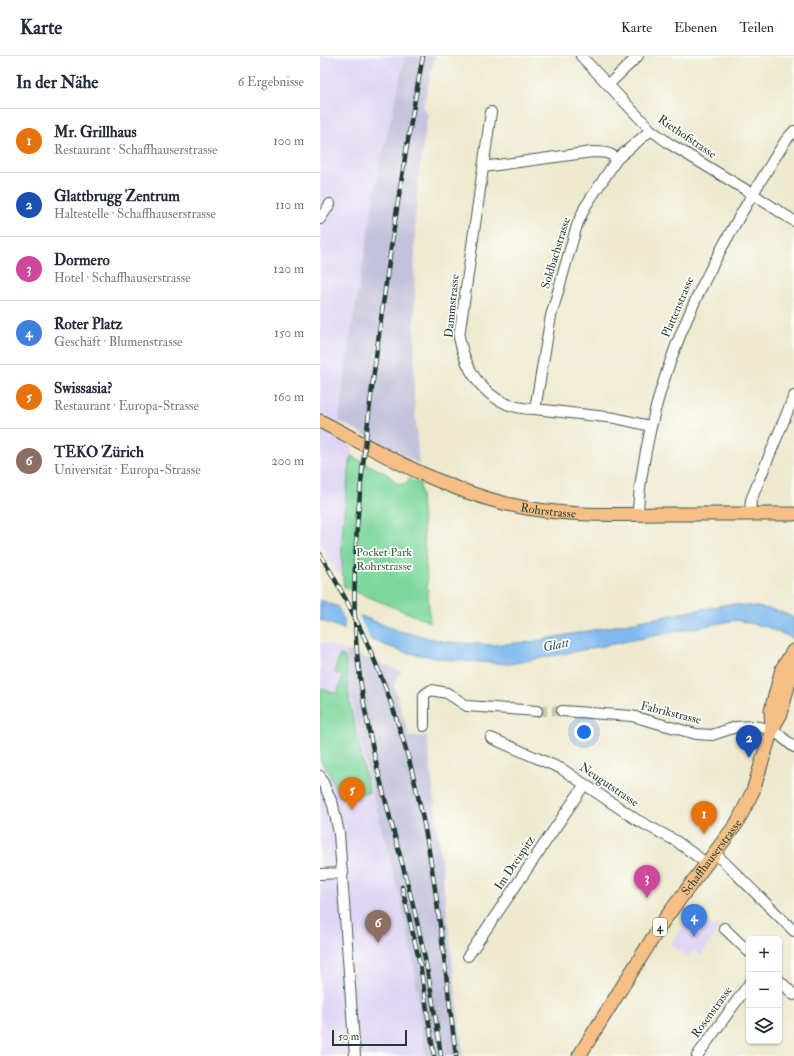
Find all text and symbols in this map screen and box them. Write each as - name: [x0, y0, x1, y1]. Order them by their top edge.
- text: Karte: [20, 16, 62, 40]
- text: Karte: [621, 19, 652, 36]
- text: Ebenen: [674, 19, 717, 36]
- text: Teilen: [739, 19, 774, 36]
- text: In der Nähe: [16, 72, 98, 93]
- text: 6 Ergebnisse: [238, 74, 304, 90]
- street label: Riethofstrasse: [655, 112, 719, 162]
- text: Mr. Grillhaus: [54, 123, 137, 142]
- text: 1: [27, 133, 31, 149]
- text: 100 m: [273, 133, 304, 149]
- text: Restaurant · Schaffhauserstrasse: [54, 142, 217, 158]
- text: Glattbrugg Zentrum: [54, 187, 180, 206]
- text: 2: [26, 197, 32, 213]
- text: 110 m: [275, 197, 304, 213]
- text: Haltestelle · Schaffhauserstrasse: [54, 206, 216, 222]
- street label: Soldbachstrasse: [538, 215, 574, 291]
- text: Dormero: [54, 251, 110, 270]
- text: 3: [27, 261, 32, 277]
- text: 120 m: [273, 261, 304, 277]
- text: Hotel · Schaffhauserstrasse: [54, 270, 191, 286]
- street label: Dammstrasse: [441, 273, 463, 339]
- street label: Plattenstrasse: [658, 274, 698, 340]
- text: Roter Platz: [54, 315, 123, 334]
- text: 4: [25, 325, 33, 341]
- text: 150 m: [274, 325, 304, 341]
- text: Geschäft · Blumenstrasse: [54, 334, 183, 350]
- text: Swissasia?: [54, 379, 112, 398]
- text: 5: [26, 389, 32, 405]
- text: 160 m: [273, 389, 304, 405]
- text: Restaurant · Europa-Strasse: [54, 398, 199, 414]
- text: TEKO Zürich: [54, 443, 144, 462]
- text: 6: [26, 453, 32, 469]
- text: 200 m: [271, 453, 304, 469]
- text: Universität · Europa-Strasse: [54, 462, 201, 478]
- street label: Rohrstrasse: [519, 500, 576, 521]
- park label: Pocket Park Rohrstrasse: [356, 545, 412, 574]
- water label: Glatt: [542, 634, 572, 655]
- street label: Fabrikstrasse: [639, 698, 703, 728]
- your location: [574, 722, 594, 742]
- pin: 2: [736, 725, 762, 758]
- street label: Neugutstrasse: [576, 760, 642, 810]
- pin: 5: [339, 777, 365, 810]
- pin: 1: [691, 801, 717, 834]
- street label: Schaffhauserstrasse: [678, 817, 745, 898]
- street label: Im Dreispitz: [491, 833, 539, 893]
- pin: 3: [634, 865, 660, 898]
- pin: 4: [681, 904, 707, 937]
- pin: 6: [365, 910, 391, 943]
- road number: 4: [653, 918, 667, 936]
- map controls: [746, 936, 782, 1044]
- button: +: [746, 936, 782, 972]
- button: −: [746, 972, 782, 1008]
- street label: Rosenstrasse: [688, 983, 736, 1041]
- button: layers: [746, 1008, 782, 1044]
- scale bar: [332, 1028, 407, 1047]
- text: 50 m: [338, 1030, 359, 1043]

